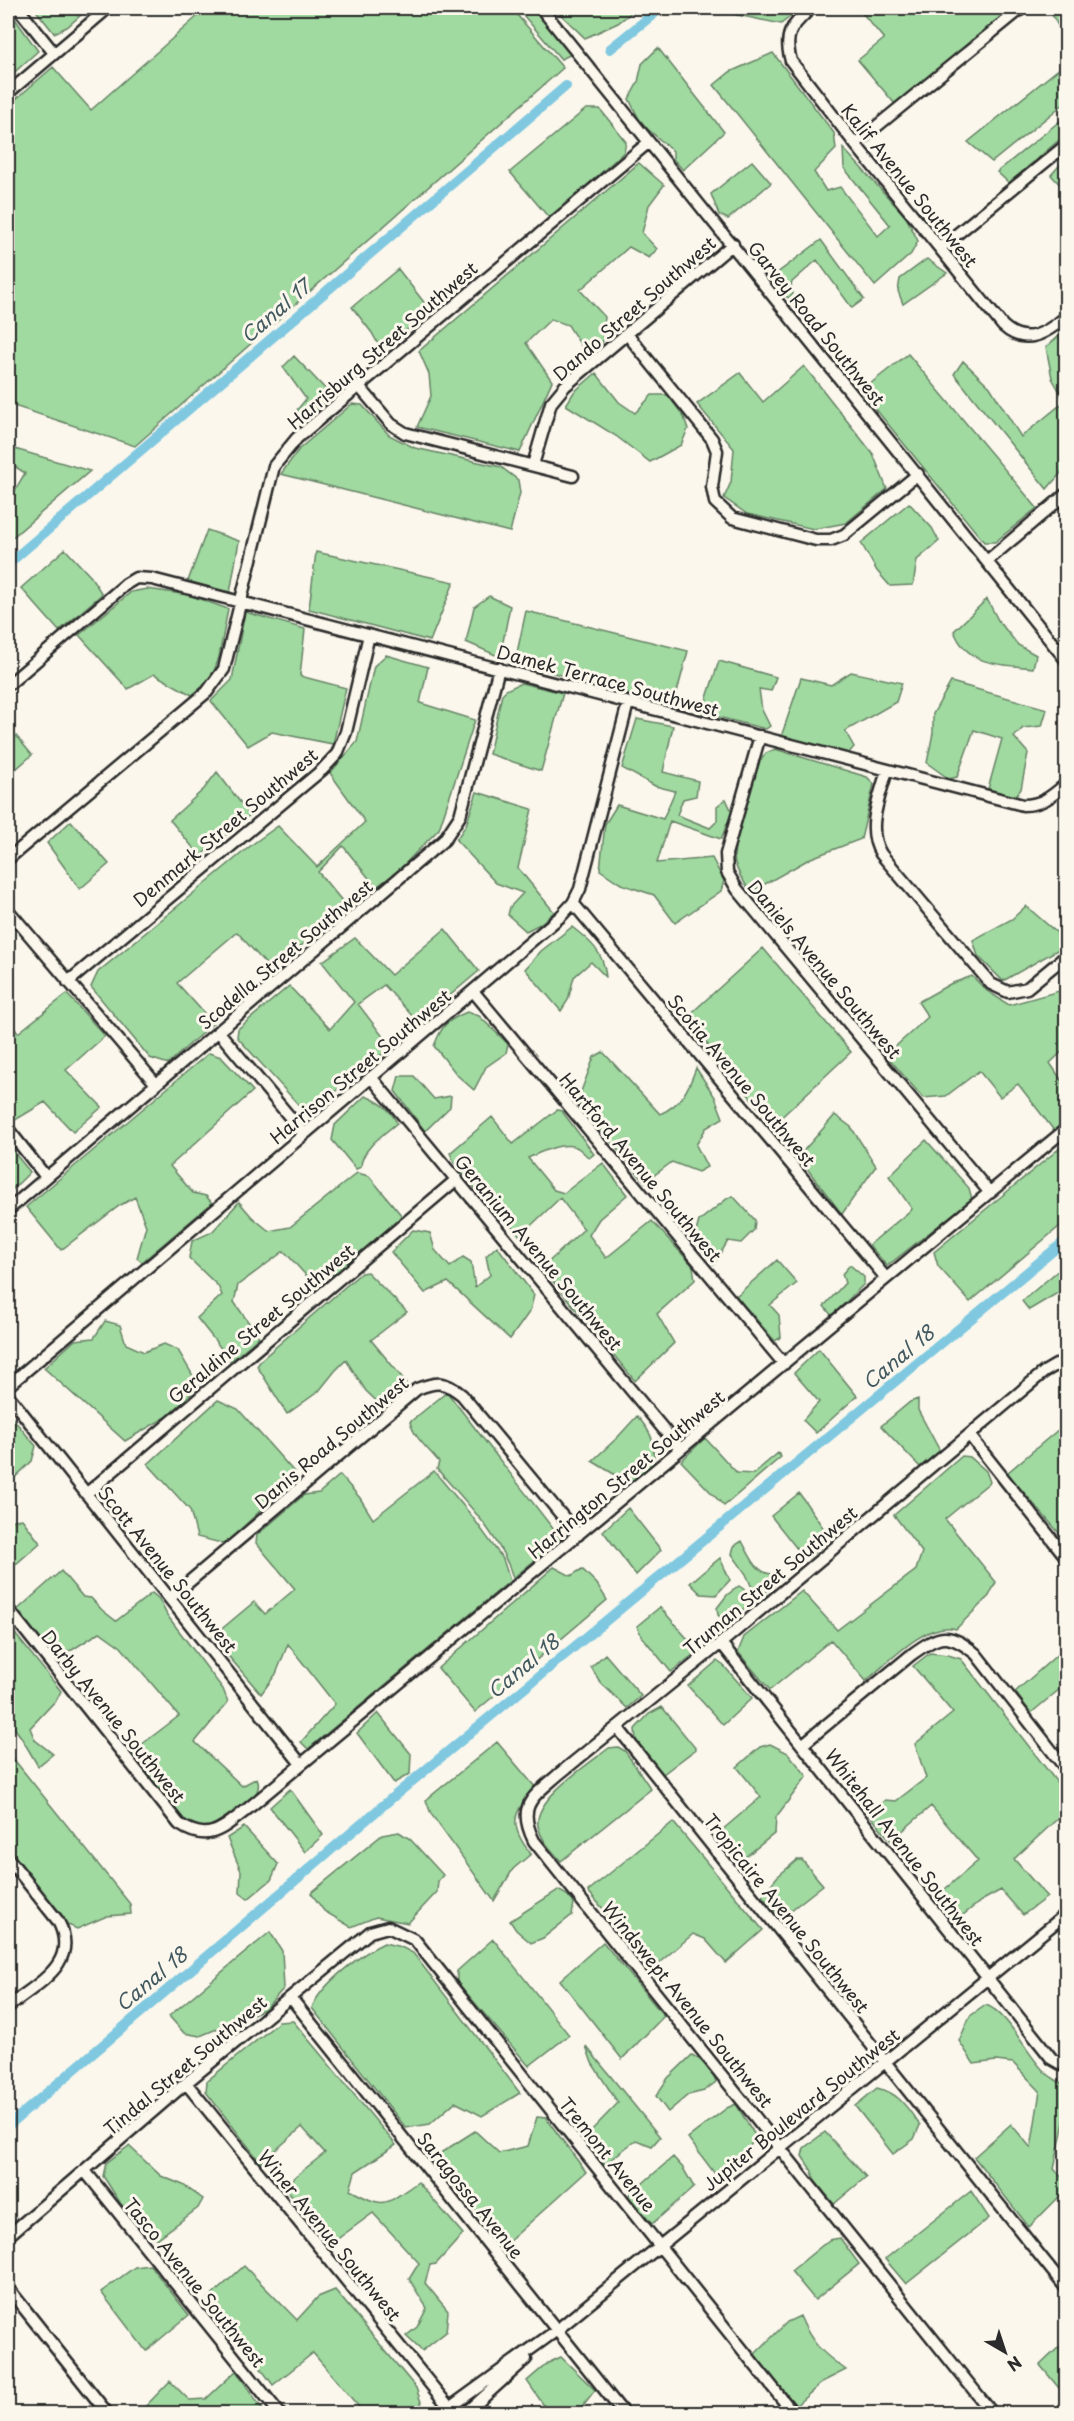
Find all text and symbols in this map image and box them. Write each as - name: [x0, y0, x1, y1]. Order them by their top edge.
- street label: Kalif Avenue Southwest: [835, 97, 985, 273]
- street label: Dando Street Southwest: [547, 230, 721, 386]
- street label: Garvey Road Southwest: [742, 235, 892, 411]
- street label: Harrisburg Street Southwest: [281, 255, 483, 435]
- water label: Canal 17: [233, 270, 319, 350]
- street label: Damek Terrace Southwest: [494, 637, 722, 723]
- street label: Denmark Street Southwest: [127, 741, 323, 913]
- street label: Scodella Street Southwest: [192, 873, 378, 1035]
- street label: Daniels Avenue Southwest: [742, 874, 908, 1064]
- street label: Harrison Street Southwest: [263, 982, 457, 1150]
- street label: Scotia Avenue Southwest: [662, 988, 822, 1172]
- street label: Hartford Avenue Southwest: [553, 1066, 729, 1268]
- street label: Geranium Avenue Southwest: [449, 1148, 629, 1356]
- street label: Geraldine Street Southwest: [162, 1237, 360, 1409]
- water label: Canal 18: [855, 1317, 942, 1396]
- street label: Danis Road Southwest: [248, 1369, 414, 1515]
- street label: Harrington Street Southwest: [522, 1383, 730, 1565]
- street label: Scott Avenue Southwest: [92, 1480, 244, 1658]
- street label: Truman Street Southwest: [677, 1499, 863, 1661]
- street label: Darby Avenue Southwest: [36, 1624, 192, 1808]
- water label: Canal 18: [480, 1626, 567, 1705]
- street label: Whitehall Avenue Southwest: [819, 1743, 991, 1951]
- street label: Tropicaire Avenue Southwest: [698, 1807, 876, 2019]
- street label: Windswept Avenue Southwest: [596, 1895, 780, 2113]
- water label: Canal 18: [108, 1939, 195, 2018]
- street label: Tindal Street Southwest: [98, 1989, 272, 2141]
- street label: Jupiter Boulevard Southwest: [697, 2021, 905, 2197]
- street label: Tremont Avenue: [553, 2091, 663, 2217]
- street label: Saragossa Avenue: [411, 2126, 531, 2264]
- street label: Winer Avenue Southwest: [252, 2143, 408, 2327]
- street label: Tasco Avenue Southwest: [118, 2191, 272, 2373]
- north arrow: [975, 2322, 1035, 2382]
- text: N: [1003, 2351, 1028, 2378]

